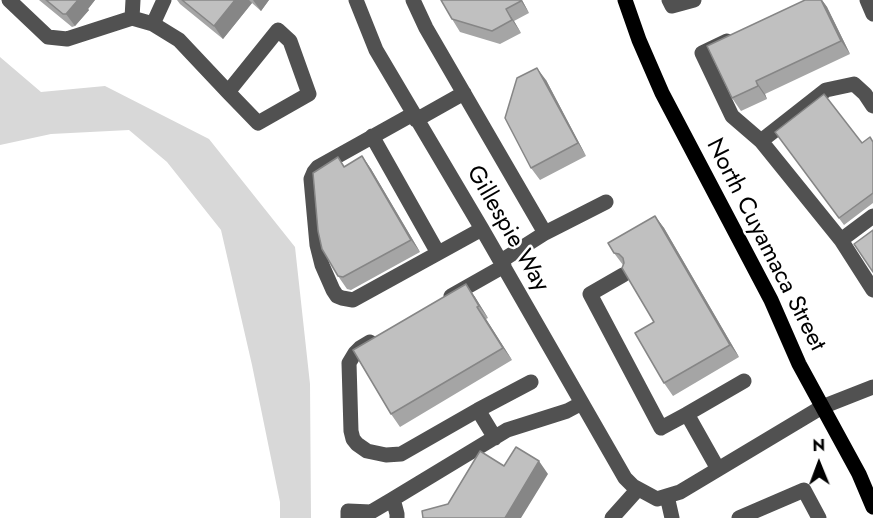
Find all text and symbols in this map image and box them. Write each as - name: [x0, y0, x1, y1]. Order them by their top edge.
- street label: North Cuyamaca Street: [699, 134, 831, 356]
- street label: Gillespie Way: [459, 161, 555, 297]
- north arrow: [789, 434, 849, 494]
- text: N: [812, 434, 825, 457]

